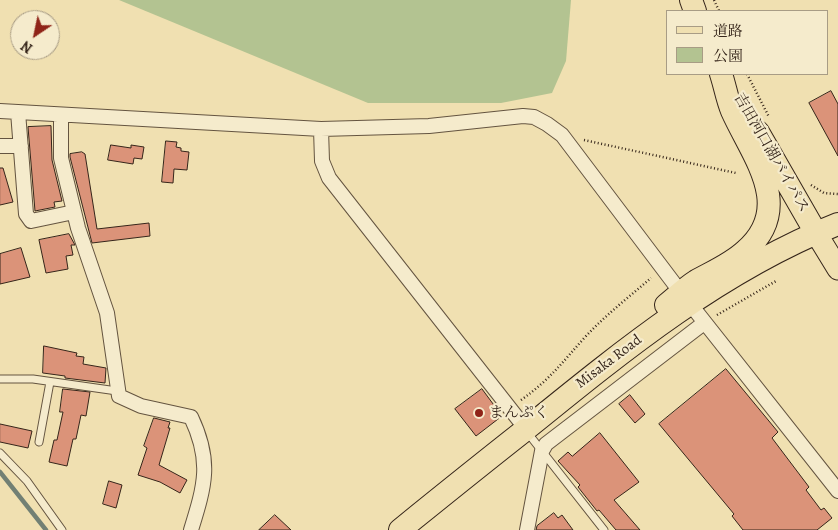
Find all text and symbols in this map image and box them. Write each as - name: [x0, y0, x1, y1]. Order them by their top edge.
- north arrow: [10, 10, 60, 60]
- legend: [666, 10, 828, 75]
- text: 道路: [713, 21, 743, 41]
- text: N: [17, 36, 36, 58]
- text: 公園: [713, 46, 743, 66]
- street label: 吉田河口湖バイパス: [729, 90, 813, 216]
- street label: Misaka Road: [572, 331, 646, 393]
- place label: まんぷく: [489, 404, 549, 422]
- marker: まんぷく: [473, 407, 485, 419]

